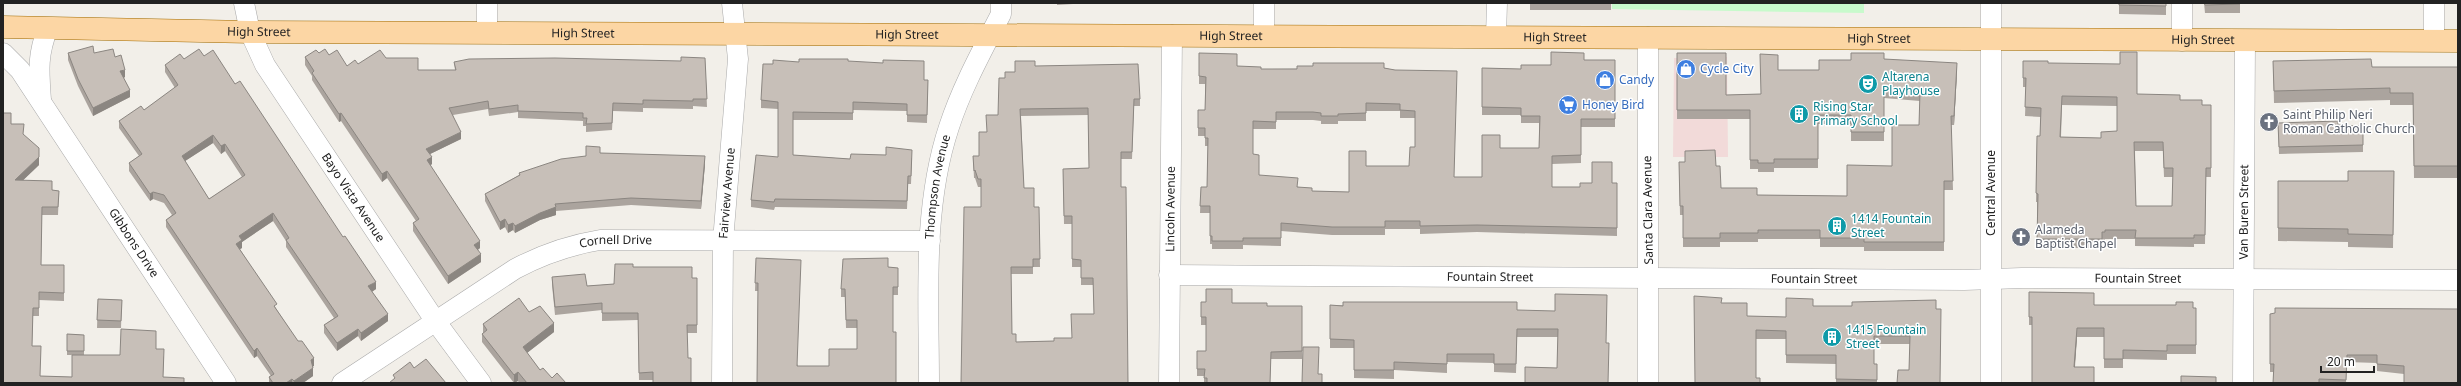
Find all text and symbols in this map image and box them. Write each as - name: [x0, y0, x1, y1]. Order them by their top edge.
- street label: High Street: [227, 23, 291, 40]
- street label: High Street: [551, 24, 615, 41]
- street label: High Street: [875, 26, 939, 43]
- street label: High Street: [1199, 27, 1263, 44]
- street label: High Street: [1523, 28, 1587, 45]
- street label: High Street: [1847, 30, 1911, 47]
- street label: High Street: [2171, 31, 2235, 48]
- shop icon: Cycle City: [1675, 58, 1697, 80]
- place label: Cycle City: [1700, 60, 1754, 77]
- place label: Altarena Playhouse: [1882, 68, 1940, 99]
- shop icon: Candy: [1594, 69, 1616, 91]
- place label: Candy: [1619, 71, 1655, 88]
- theatre icon: Altarena Playhouse: [1857, 73, 1879, 95]
- supermarket icon: Honey Bird: [1557, 94, 1579, 116]
- place label: Honey Bird: [1582, 96, 1644, 113]
- place label: Rising Star Primary School: [1813, 98, 1898, 129]
- building icon: Rising Star Primary School: [1788, 103, 1810, 125]
- place label: Saint Philip Neri Roman Catholic Church: [2283, 106, 2415, 137]
- church icon: Saint Philip Neri Roman Catholic Church: [2258, 111, 2280, 133]
- street label: Thompson Avenue: [921, 132, 954, 239]
- street label: Fairview Avenue: [714, 147, 739, 239]
- street label: Bayo Vista Avenue: [318, 149, 389, 245]
- street label: Central Avenue: [1982, 150, 1999, 236]
- street label: Santa Clara Avenue: [1638, 155, 1657, 265]
- street label: Van Buren Street: [2235, 164, 2252, 260]
- street label: Lincoln Avenue: [1161, 166, 1179, 252]
- street label: Gibbons Drive: [105, 205, 163, 281]
- place label: 1414 Fountain Street: [1851, 210, 1931, 241]
- building icon: 1414 Fountain Street: [1826, 215, 1848, 237]
- place label: Alameda Baptist Chapel: [2035, 221, 2117, 252]
- church icon: Alameda Baptist Chapel: [2010, 226, 2032, 248]
- street label: Cornell Drive: [577, 231, 652, 252]
- street label: Fountain Street: [1447, 268, 1534, 285]
- street label: Fountain Street: [2095, 269, 2182, 287]
- street label: Fountain Street: [1771, 270, 1858, 287]
- place label: 1415 Fountain Street: [1846, 321, 1926, 352]
- building icon: 1415 Fountain Street: [1821, 326, 1843, 348]
- scale bar: [2321, 348, 2374, 374]
- text: 20 m: [2327, 353, 2355, 370]

